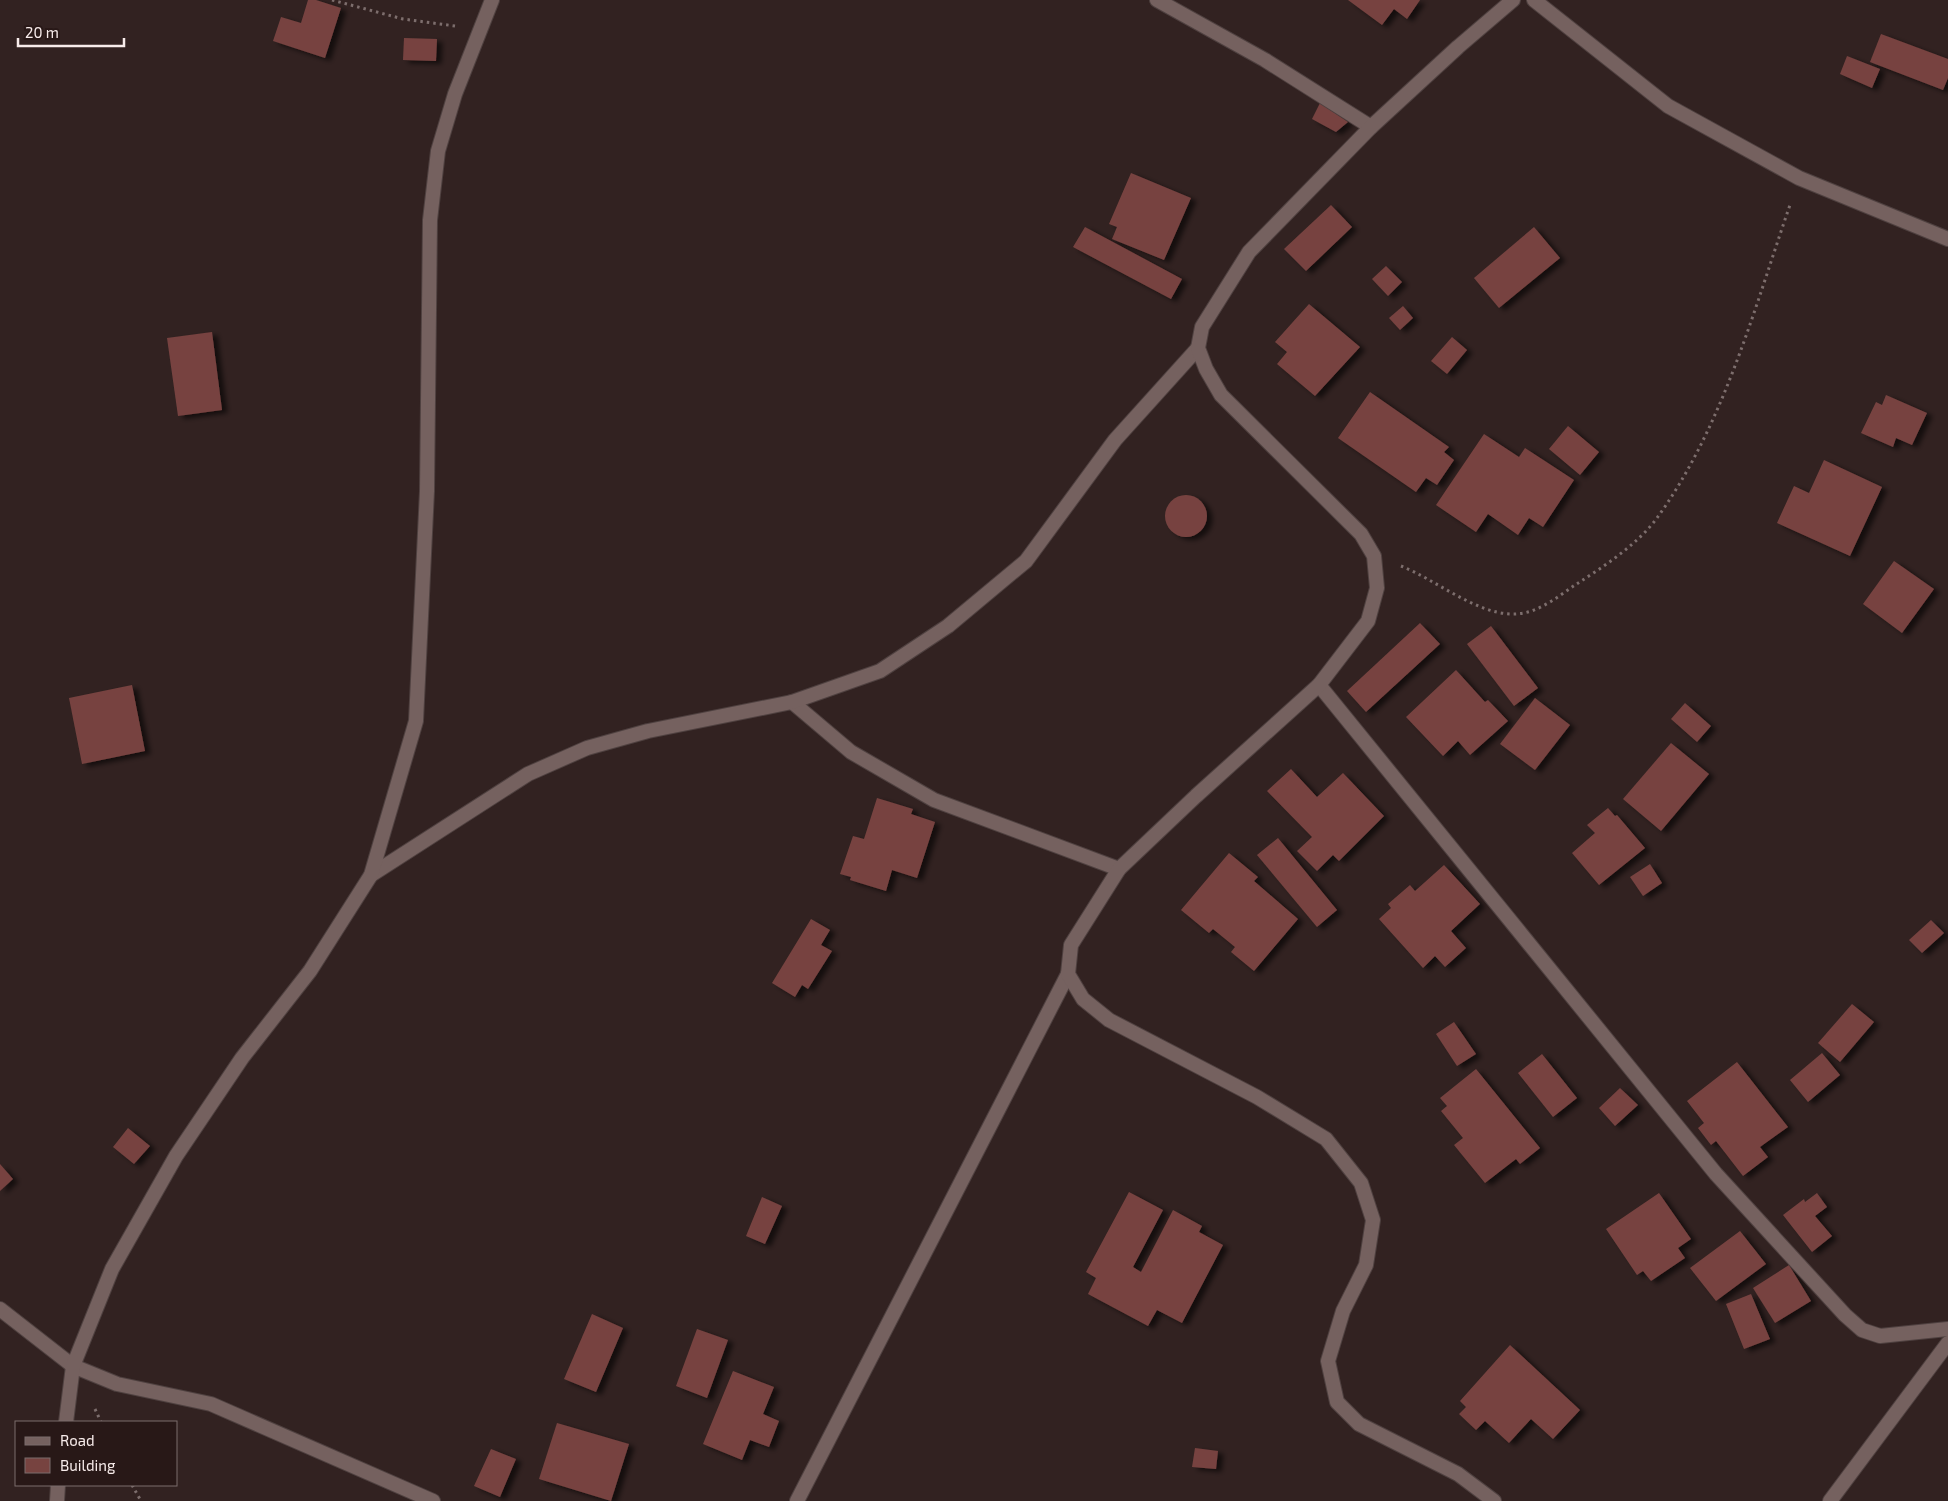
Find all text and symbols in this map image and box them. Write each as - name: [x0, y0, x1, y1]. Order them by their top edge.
- scale bar: [18, 15, 124, 47]
- text: 20 m: [25, 23, 59, 41]
- legend: [15, 1421, 178, 1486]
- text: Road: [60, 1431, 95, 1449]
- text: Building: [60, 1456, 116, 1474]

